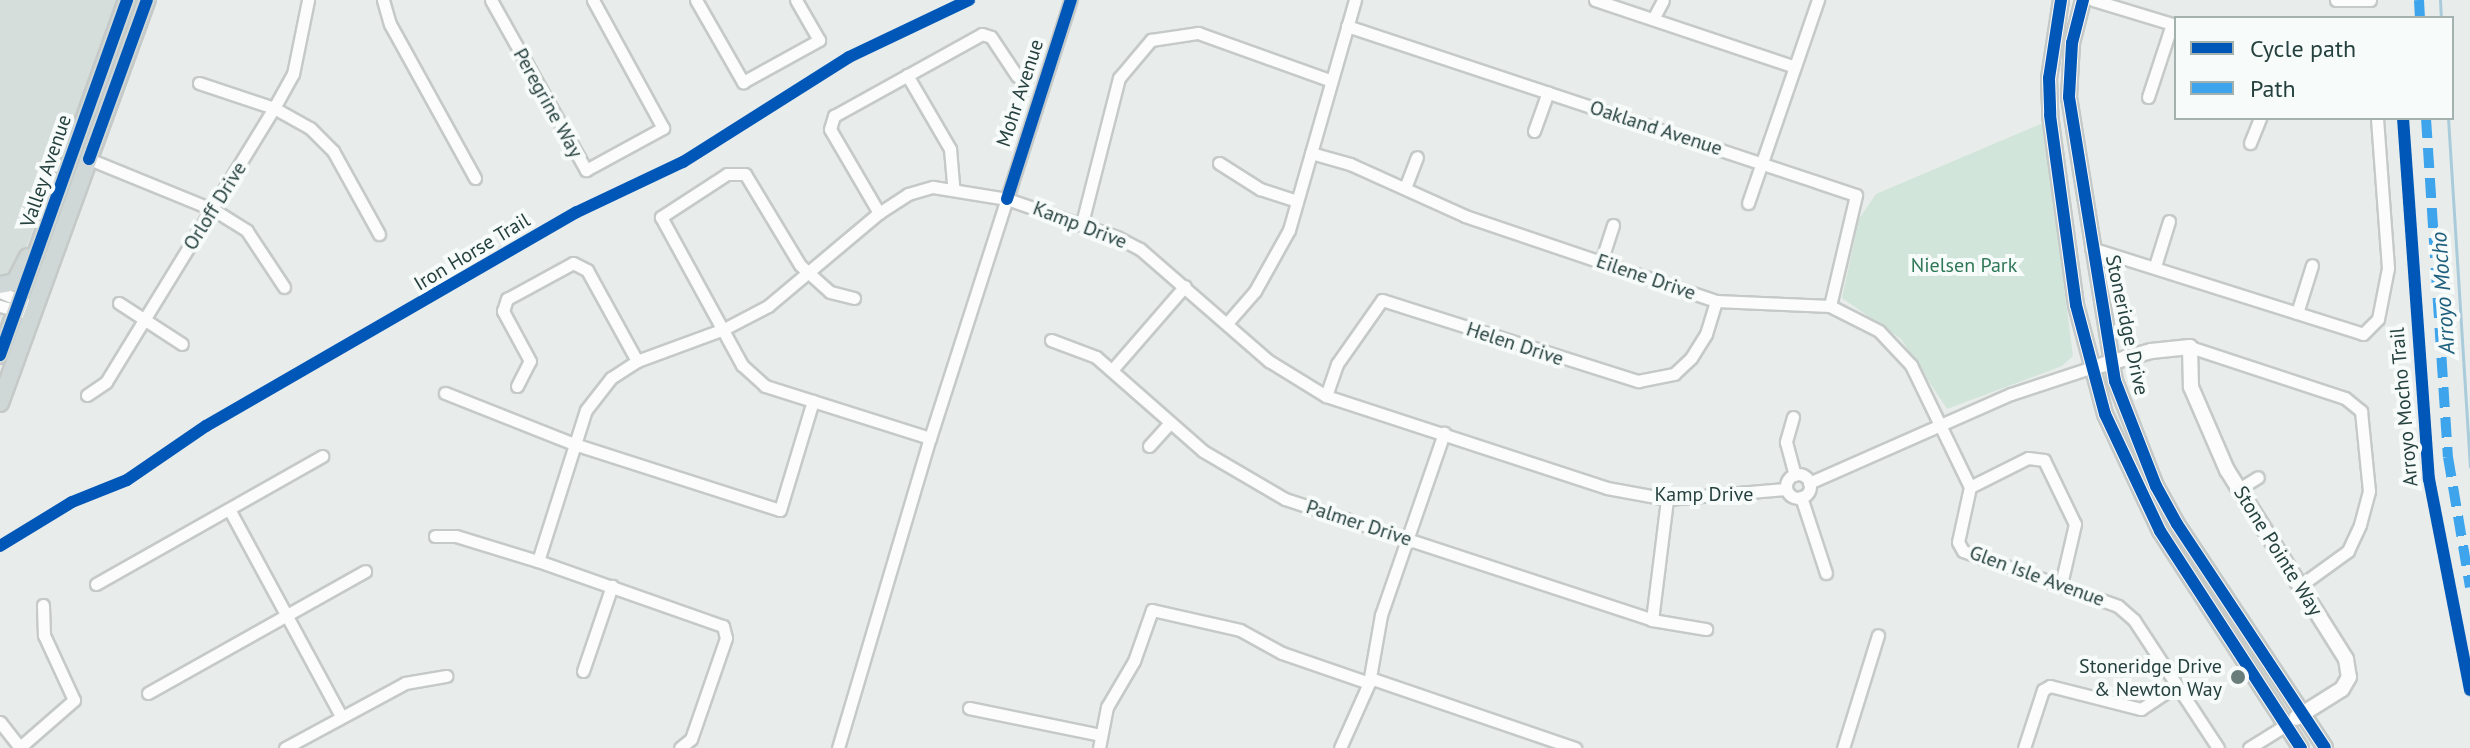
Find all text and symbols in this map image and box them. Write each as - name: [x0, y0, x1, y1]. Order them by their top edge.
- legend: [2174, 16, 2454, 120]
- text: Cycle path: [2250, 33, 2356, 64]
- street label: Mohr Avenue: [991, 36, 1049, 150]
- street label: Peregrine Way: [508, 44, 588, 162]
- text: Path: [2250, 73, 2296, 104]
- street label: Oakland Avenue: [1586, 95, 1726, 161]
- street label: Valley Avenue: [15, 111, 77, 231]
- street label: Orloff Drive: [178, 157, 252, 255]
- street label: Kamp Drive: [1030, 196, 1130, 254]
- street label: Iron Horse Trail: [409, 208, 535, 296]
- water label: Arroyo Mocho: [2426, 231, 2460, 355]
- street label: Eilene Drive: [1593, 249, 1699, 305]
- park label: Nielsen Park: [1911, 253, 2017, 277]
- street label: Stoneridge Drive: [2100, 253, 2154, 397]
- street label: Helen Drive: [1463, 317, 1567, 371]
- street label: Arroyo Mocho Trail: [2385, 326, 2423, 488]
- street label: Kamp Drive: [1655, 482, 1753, 506]
- street label: Stone Pointe Way: [2228, 482, 2328, 620]
- street label: Palmer Drive: [1303, 495, 1415, 551]
- street label: Glen Isle Avenue: [1966, 540, 2108, 612]
- place label: Stoneridge Drive & Newton Way: [2079, 654, 2222, 701]
- marker: Stoneridge Drive & Newton Way: [2229, 668, 2247, 686]

